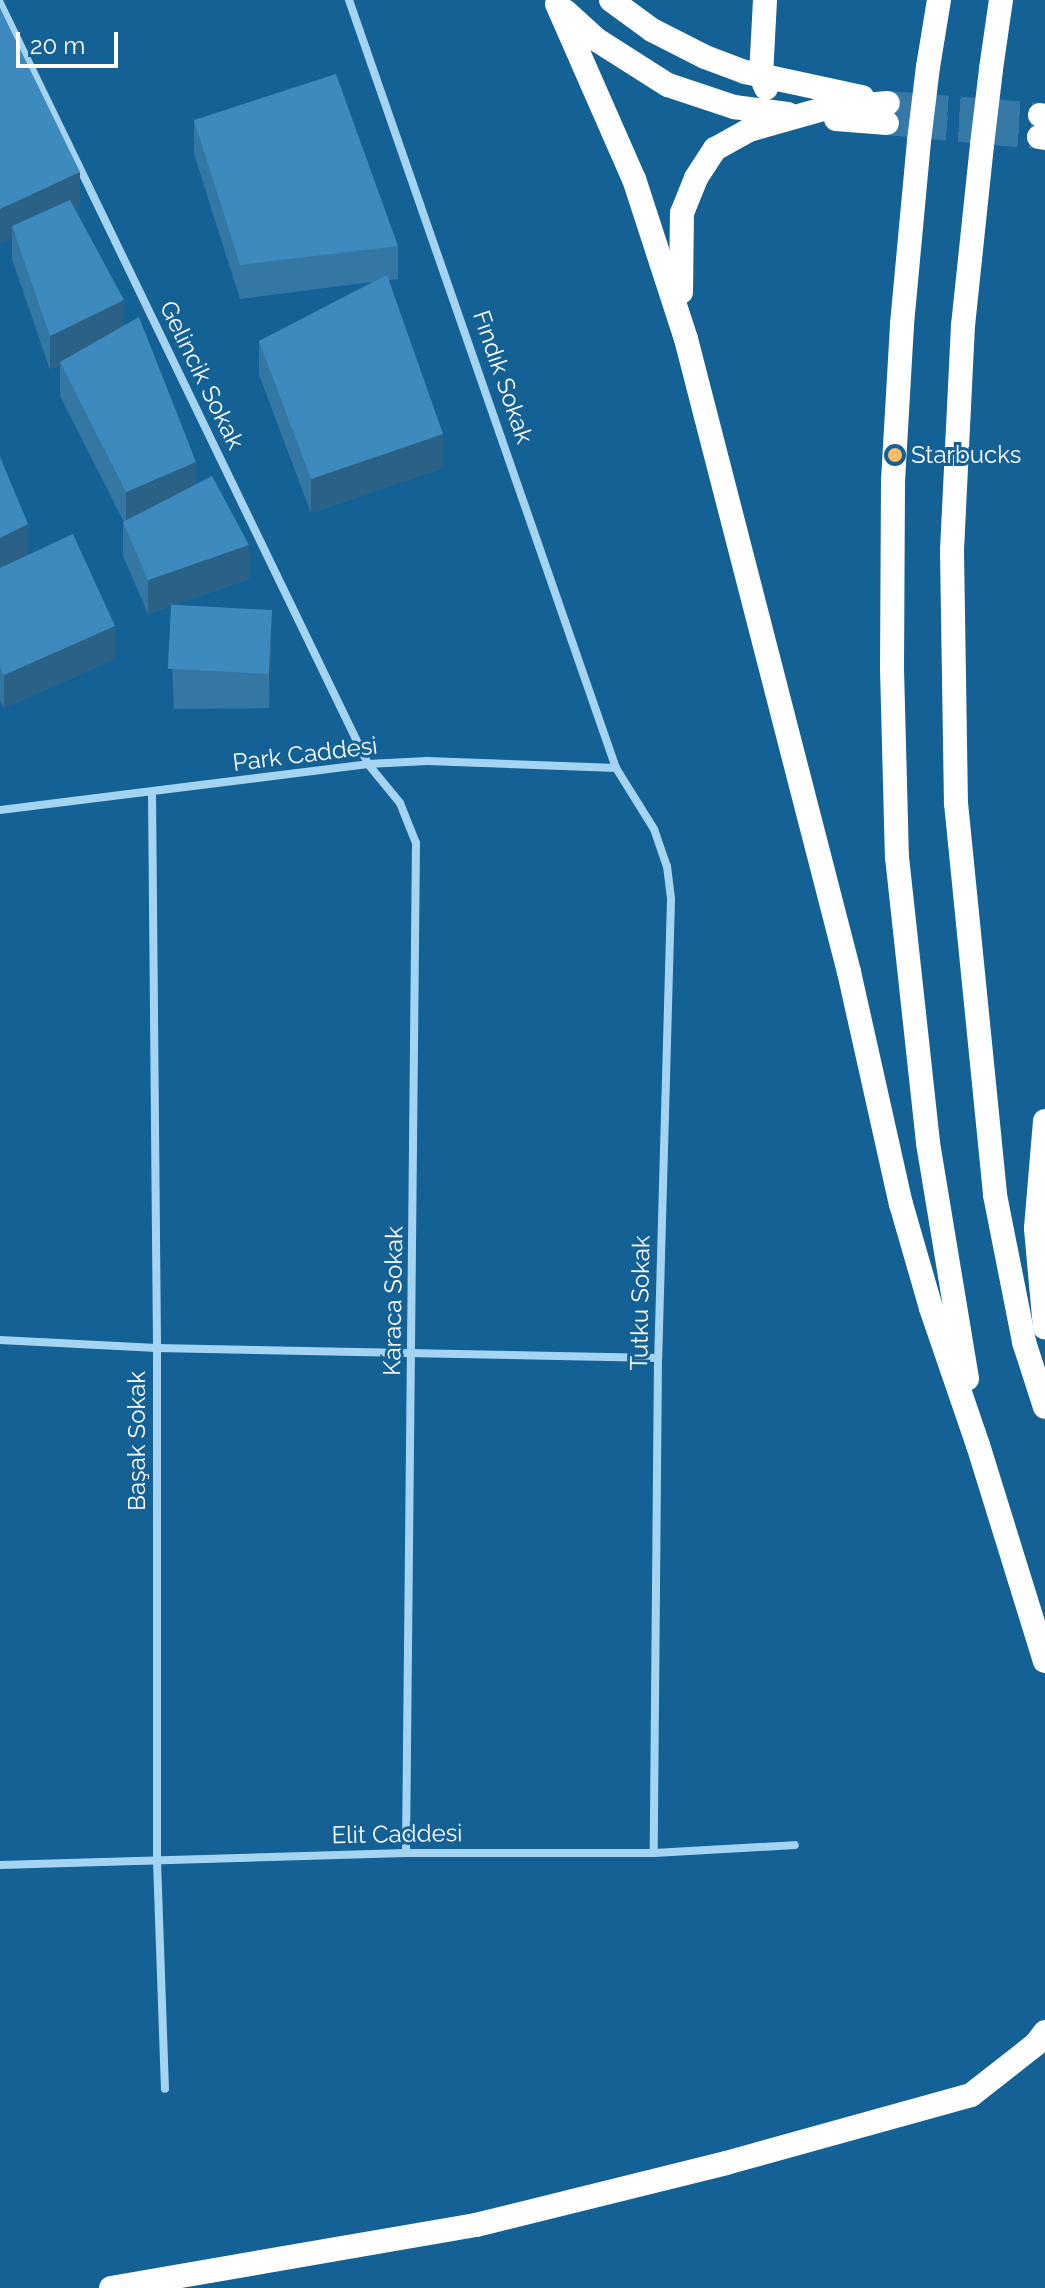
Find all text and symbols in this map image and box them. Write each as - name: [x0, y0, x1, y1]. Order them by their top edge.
- scale bar: [20, 16, 122, 66]
- text: 20 m: [30, 31, 85, 60]
- street label: Gelincik Sokak: [154, 296, 250, 454]
- street label: Fındık Sokak: [467, 307, 539, 447]
- place label: Starbucks: [911, 441, 1021, 469]
- marker: Starbucks: [886, 446, 904, 464]
- street label: Park Caddesi: [231, 731, 379, 777]
- street label: Karaca Sokak: [377, 1226, 409, 1376]
- street label: Tutku Sokak: [624, 1235, 656, 1371]
- street label: Başak Sokak: [123, 1371, 151, 1511]
- street label: Elit Caddesi: [331, 1818, 463, 1850]

